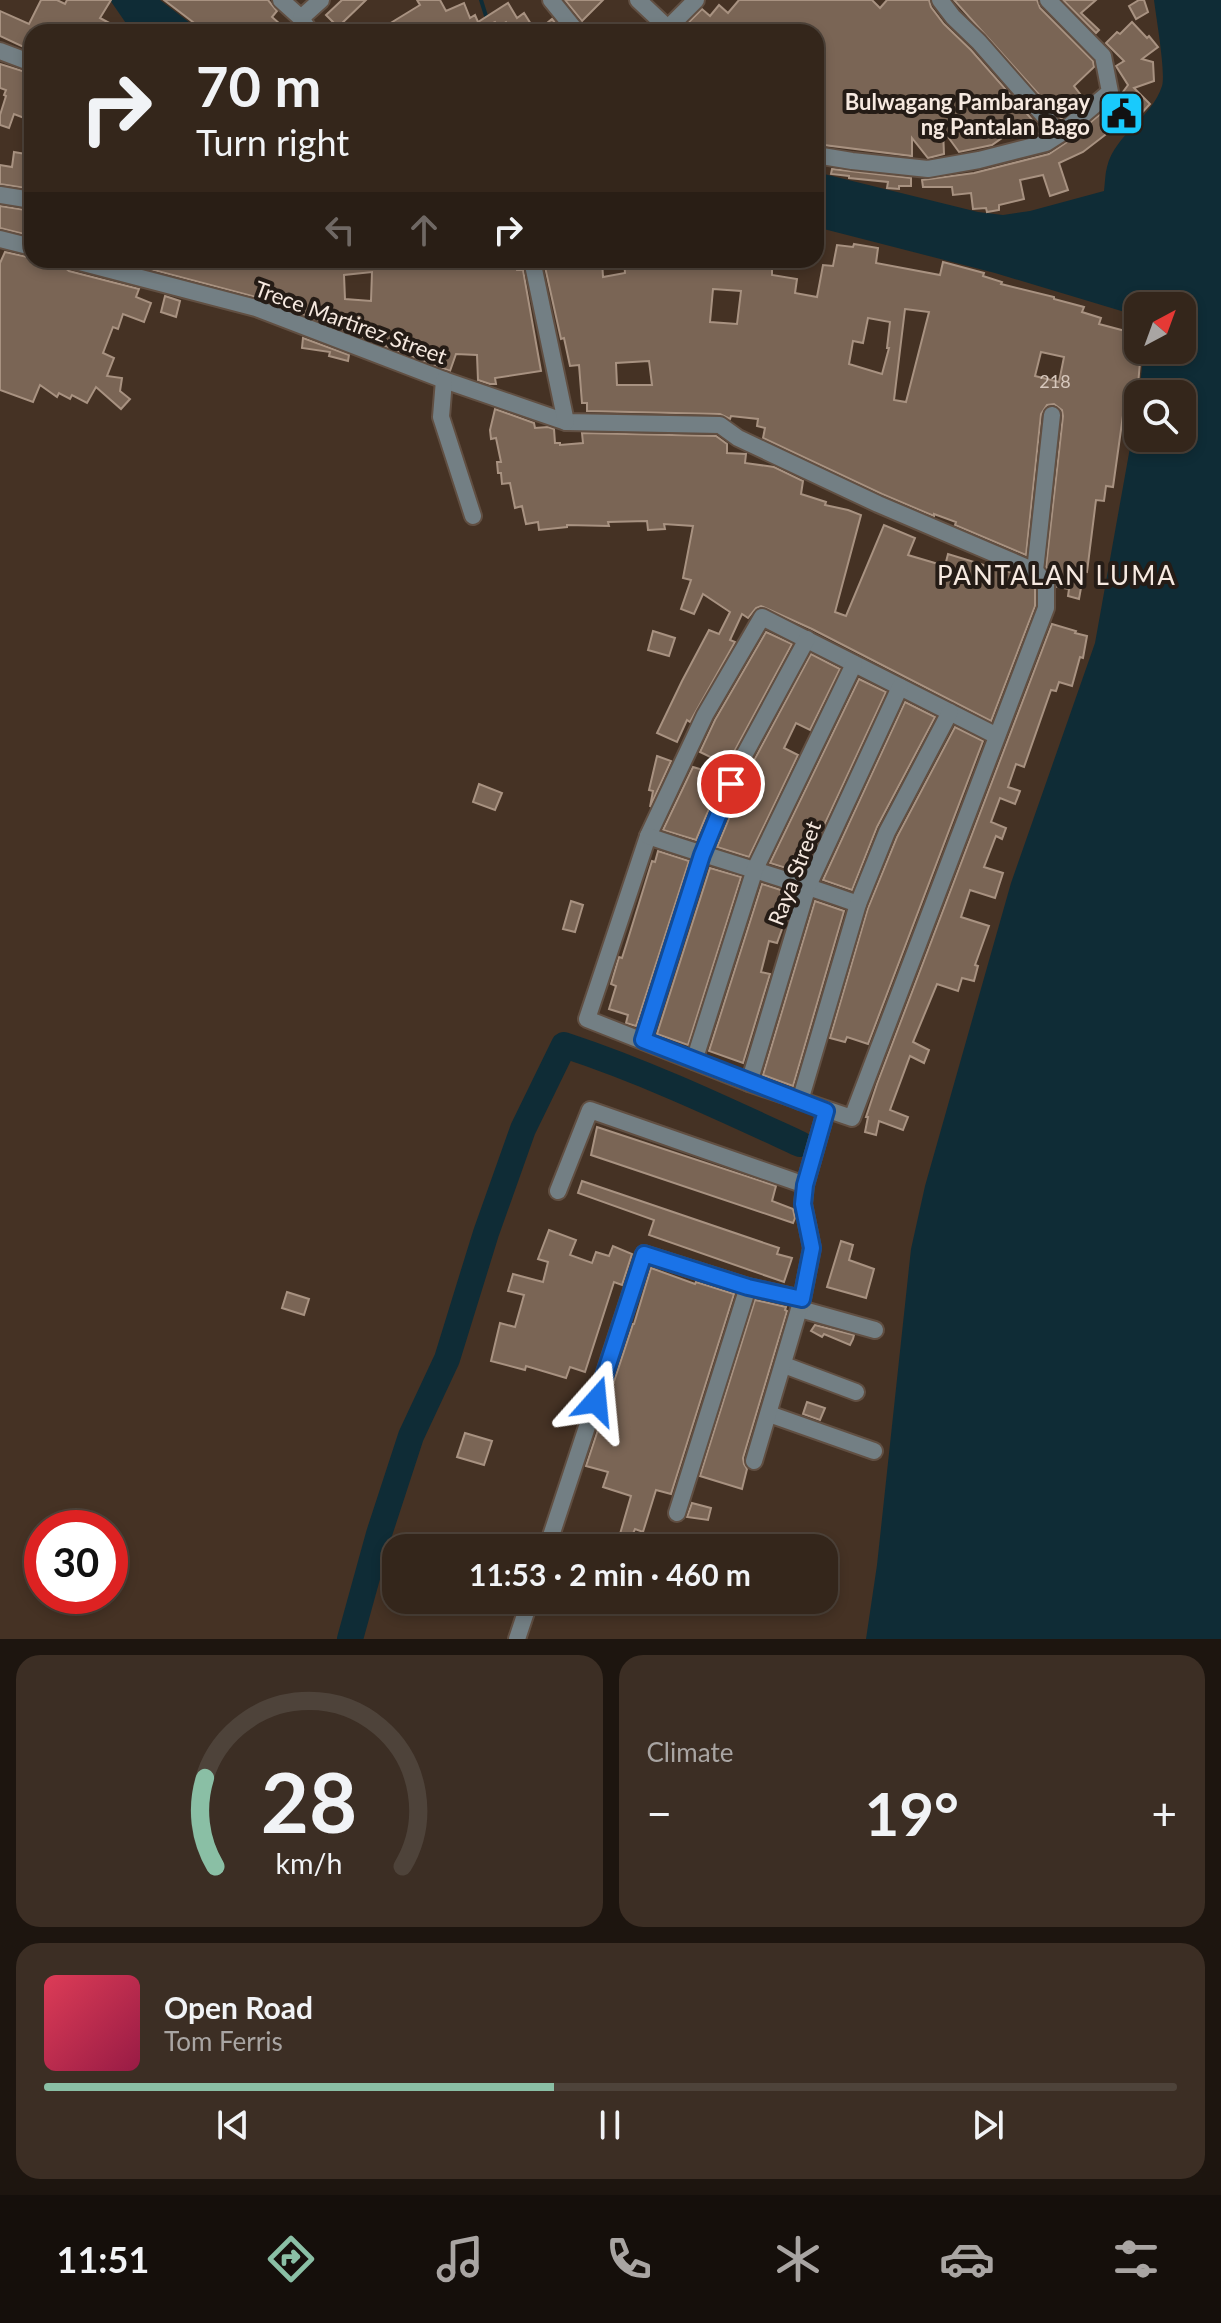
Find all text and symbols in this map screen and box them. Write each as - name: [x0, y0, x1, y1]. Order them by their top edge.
- text: 70 m: [196, 52, 321, 119]
- icon: right: [64, 56, 168, 160]
- place label: Bulwagang Pambarangay ng Pantalan Bago: [845, 88, 1090, 140]
- public building icon: Bulwagang Pambarangay ng Pantalan Bago: [1097, 90, 1145, 138]
- text: Turn right: [196, 120, 349, 164]
- icon: left: [318, 208, 362, 252]
- icon: ahead: [402, 208, 446, 252]
- icon: right: [486, 208, 530, 252]
- street label: Trece Martirez Street: [251, 275, 451, 369]
- north arrow: [1124, 292, 1196, 364]
- map controls: [1124, 292, 1196, 452]
- house number: 218: [1039, 370, 1071, 392]
- button: search: [1124, 380, 1196, 452]
- district label: PANTALAN LUMA: [937, 559, 1177, 591]
- pin: [697, 750, 765, 818]
- icon: arrive: [709, 762, 753, 806]
- street label: Raya Street: [762, 817, 826, 929]
- position arrow: [554, 1359, 638, 1443]
- speed limit sign: 30: [24, 1510, 128, 1614]
- text: 11:53 · 2 min · 460 m: [469, 1556, 751, 1592]
- text: Climate: [647, 1736, 733, 1768]
- text: 28: [261, 1751, 358, 1851]
- text: 19°: [864, 1777, 959, 1849]
- text: −: [647, 1787, 672, 1839]
- text: +: [1151, 1787, 1177, 1839]
- text: km/h: [276, 1846, 343, 1880]
- text: Open Road: [164, 1989, 313, 2025]
- text: Tom Ferris: [164, 2025, 283, 2057]
- icon: previous: [211, 2103, 255, 2147]
- icon: pause: [588, 2103, 632, 2147]
- icon: next: [966, 2103, 1010, 2147]
- icon: directions: [263, 2231, 319, 2287]
- icon: music: [432, 2231, 488, 2287]
- icon: phone: [601, 2231, 657, 2287]
- icon: climate: [770, 2231, 826, 2287]
- icon: car: [939, 2231, 995, 2287]
- icon: filters: [1108, 2231, 1164, 2287]
- text: 11:51: [57, 2237, 149, 2281]

